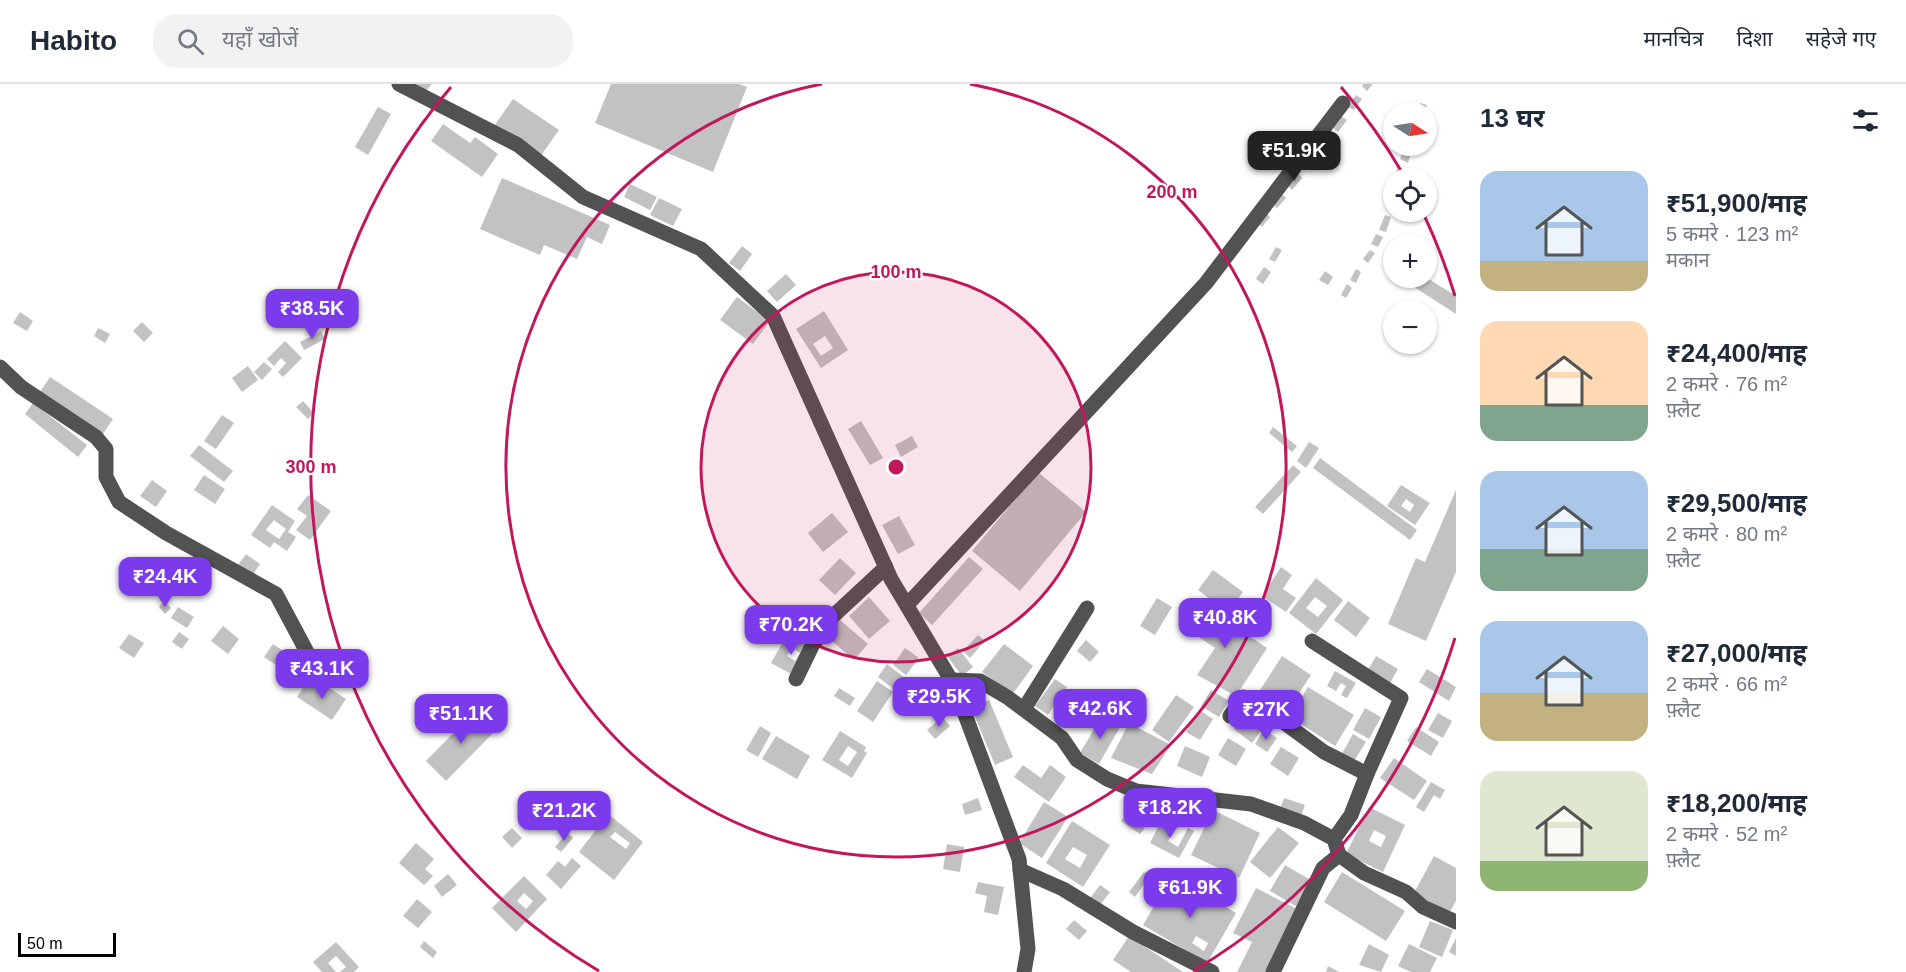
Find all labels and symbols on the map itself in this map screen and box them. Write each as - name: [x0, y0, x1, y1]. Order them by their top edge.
- north arrow: [1383, 102, 1437, 156]
- pin: ₹51.9K: [1245, 131, 1343, 182]
- text: 200 m: [1146, 182, 1198, 202]
- text: 100 m: [870, 262, 922, 282]
- pin: ₹38.5K: [263, 289, 361, 340]
- text: 300 m: [285, 457, 337, 477]
- centre of rings: [886, 457, 906, 477]
- pin: ₹24.4K: [116, 557, 214, 608]
- pin: ₹40.8K: [1176, 598, 1274, 649]
- pin: ₹70.2K: [742, 605, 840, 656]
- pin: ₹43.1K: [273, 649, 371, 700]
- pin: ₹29.5K: [890, 677, 988, 728]
- pin: ₹42.6K: [1051, 689, 1149, 740]
- pin: ₹27K: [1230, 690, 1302, 741]
- pin: ₹51.1K: [412, 694, 510, 745]
- pin: ₹18.2K: [1121, 788, 1219, 839]
- pin: ₹21.2K: [515, 791, 613, 842]
- pin: ₹61.9K: [1141, 868, 1239, 919]
- scale bar: [18, 930, 116, 958]

